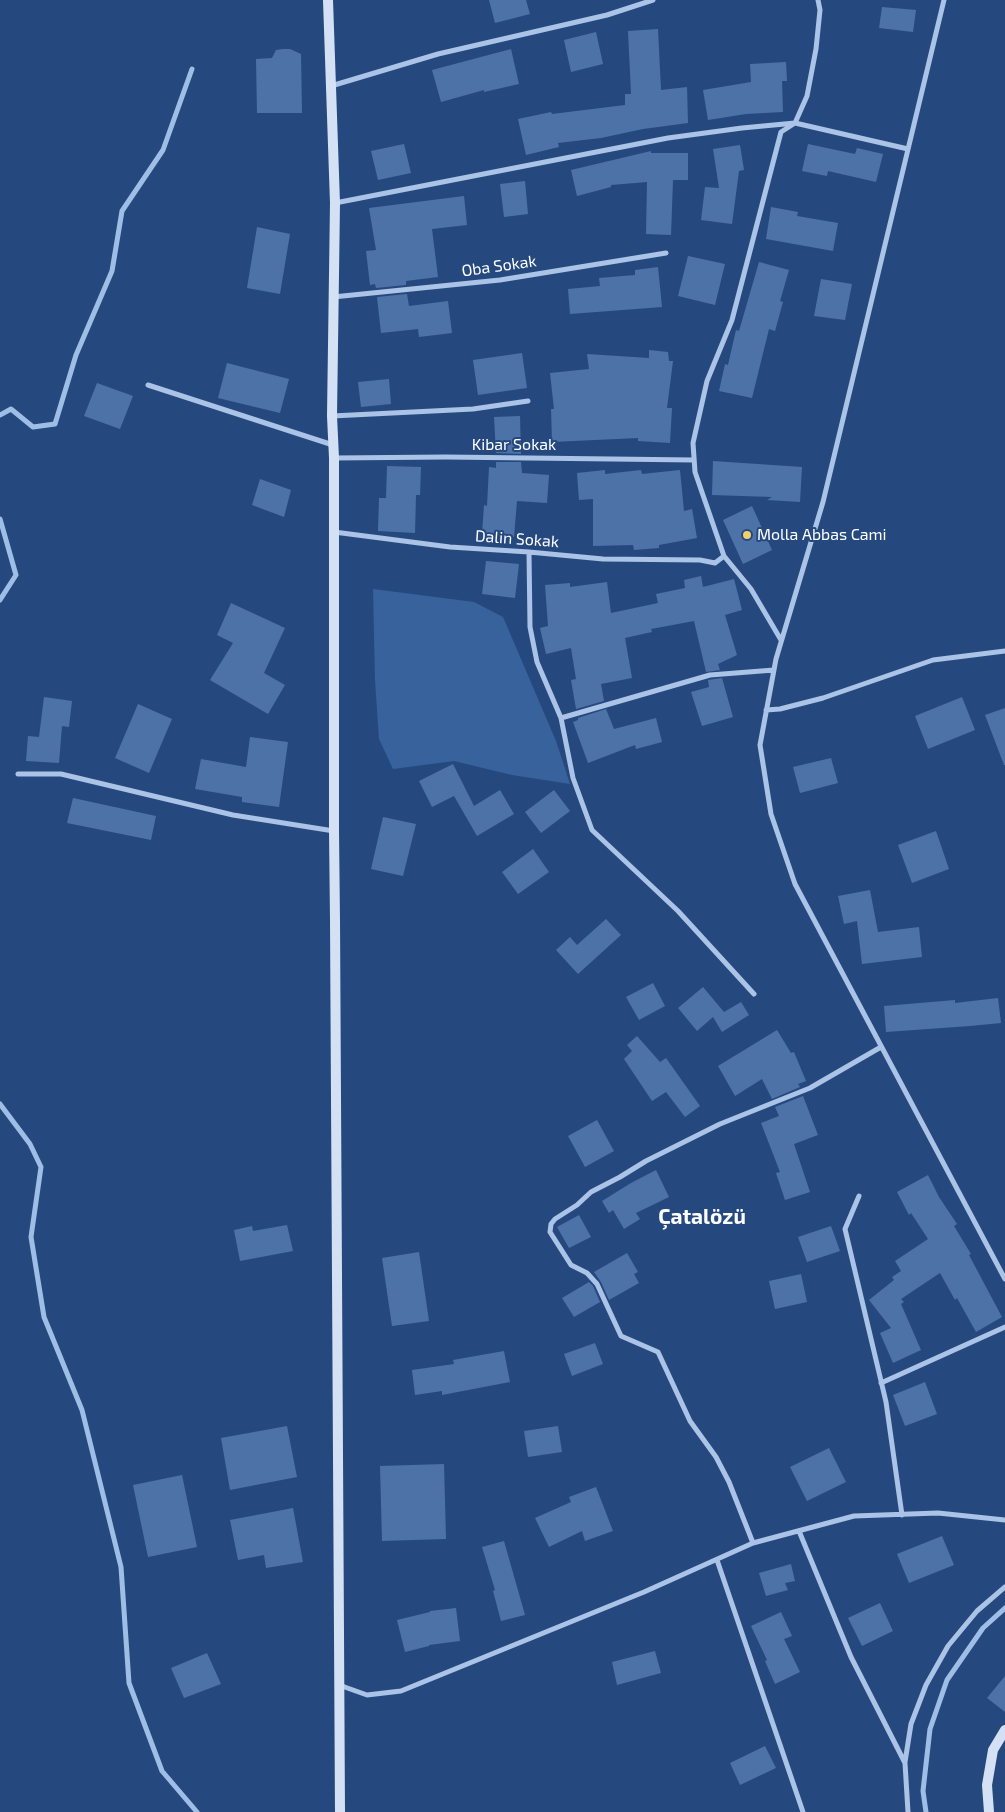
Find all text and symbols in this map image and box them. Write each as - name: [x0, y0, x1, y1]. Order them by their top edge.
- street label: Oba Sokak: [460, 251, 538, 281]
- street label: Kibar Sokak: [472, 435, 556, 455]
- place label: Molla Abbas Cami: [757, 525, 887, 545]
- street label: Dalin Sokak: [474, 526, 560, 552]
- marker: Molla Abbas Cami: [741, 529, 753, 541]
- district label: Çatalözü: [658, 1204, 746, 1230]

